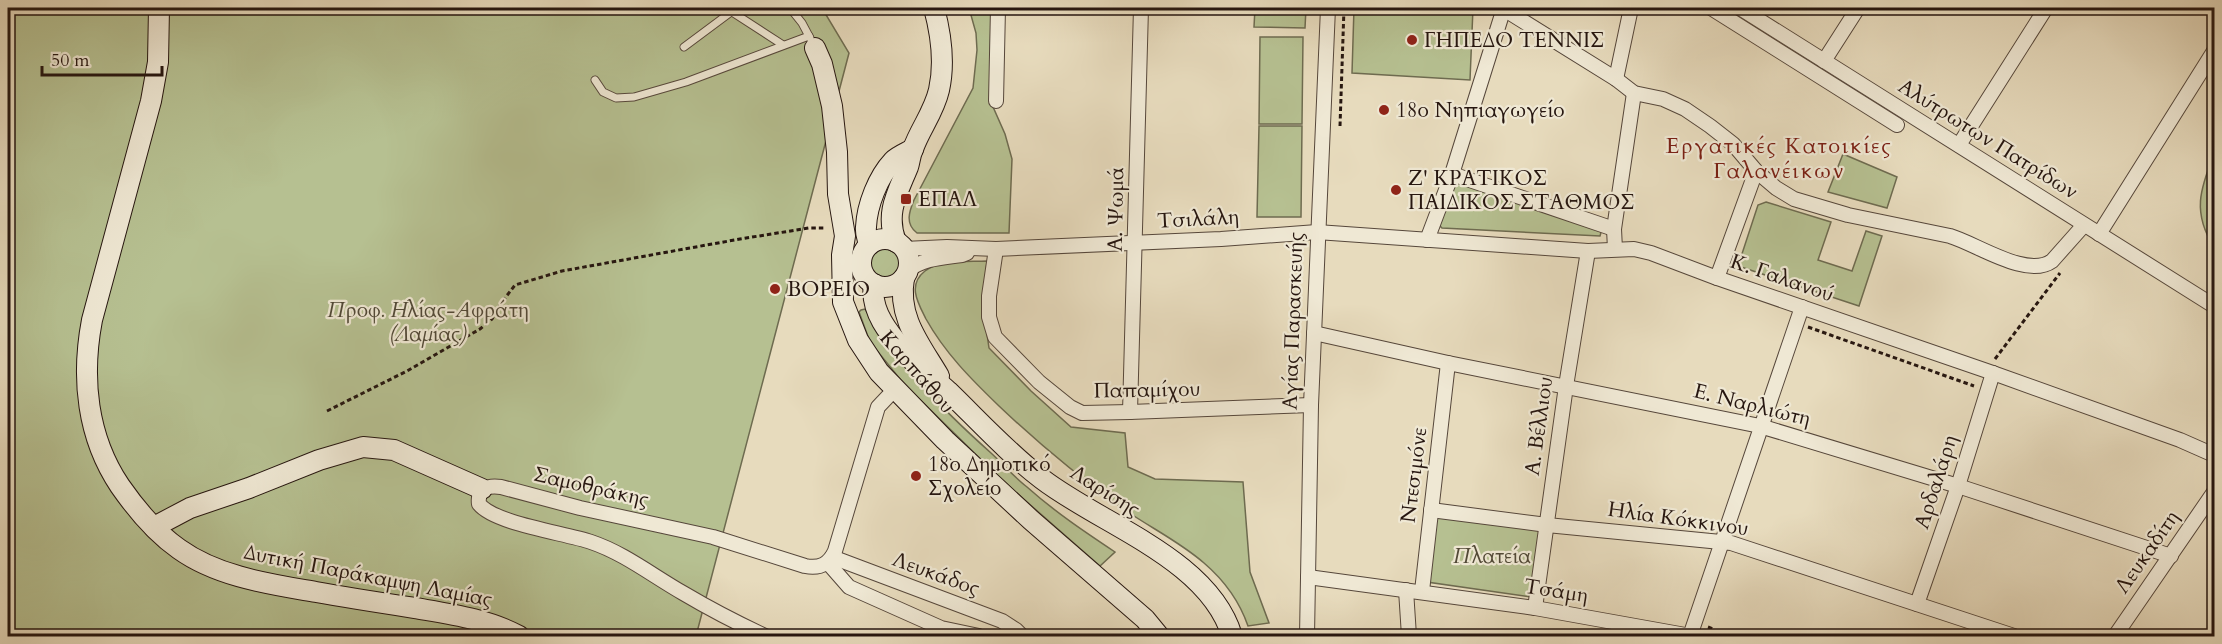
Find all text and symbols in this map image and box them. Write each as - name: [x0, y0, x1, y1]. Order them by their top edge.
- place label: ΓΗΠΕΔΟ ΤΕΝΝΙΣ: [1424, 26, 1604, 55]
- marker: ΓΗΠΕΔΟ ΤΕΝΝΙΣ: [1405, 33, 1419, 47]
- scale bar: [42, 39, 162, 77]
- text: 50 m: [51, 48, 90, 73]
- street label: Αλύτρωτων Πατρίδων: [1893, 72, 2083, 206]
- place label: 18ο Νηπιαγωγείο: [1396, 96, 1564, 125]
- marker: 18ο Νηπιαγωγείο: [1377, 103, 1391, 117]
- district label: Εργατικές Κατοικίες Γαλανέικων: [1666, 131, 1892, 186]
- place label: Ζ' ΚΡΑΤΙΚΟΣ ΠΑΙΔΙΚΟΣ ΣΤΑΘΜΟΣ: [1408, 164, 1635, 217]
- street label: Α. Ψωμά: [1101, 166, 1131, 252]
- marker: Ζ' ΚΡΑΤΙΚΟΣ ΠΑΙΔΙΚΟΣ ΣΤΑΘΜΟΣ: [1389, 183, 1403, 197]
- place label: ΕΠΑΛ: [918, 185, 977, 214]
- marker: ΕΠΑΛ: [899, 192, 913, 206]
- street label: Τσιλάλη: [1156, 202, 1240, 236]
- street label: Αγίας Παρασκευής: [1275, 231, 1311, 411]
- street label: Κ. Γαλανού: [1727, 247, 1837, 309]
- place label: ΒΟΡΕΙΟ: [787, 275, 870, 304]
- marker: ΒΟΡΕΙΟ: [768, 282, 782, 296]
- park label: Προφ. Ηλίας-Αφράτη (Λαμίας): [327, 296, 529, 349]
- street label: Καρπάθου: [873, 324, 961, 420]
- street label: Παπαμίχου: [1093, 375, 1201, 405]
- street label: Α. Βέλλιου: [1518, 375, 1560, 477]
- street label: Ε. Ναρλιώτη: [1691, 376, 1813, 434]
- street label: Ντεσιμόνε: [1394, 426, 1434, 524]
- street label: Αρδαλάρη: [1907, 431, 1965, 533]
- place label: 18ο Δημοτικό Σχολείο: [928, 450, 1051, 503]
- street label: Λαρίσης: [1064, 458, 1146, 524]
- street label: Σαμοθράκης: [531, 460, 651, 514]
- marker: 18ο Δημοτικό Σχολείο: [909, 469, 923, 483]
- street label: Ηλία Κόκκινου: [1606, 495, 1750, 543]
- street label: Λευκαδίτη: [2108, 505, 2186, 599]
- street label: Δυτική Παράκαμψη Λαμίας: [241, 538, 495, 614]
- park label: Πλατεία: [1453, 542, 1531, 571]
- street label: Λευκάδος: [888, 545, 984, 603]
- street label: Τσάμη: [1522, 572, 1590, 610]

